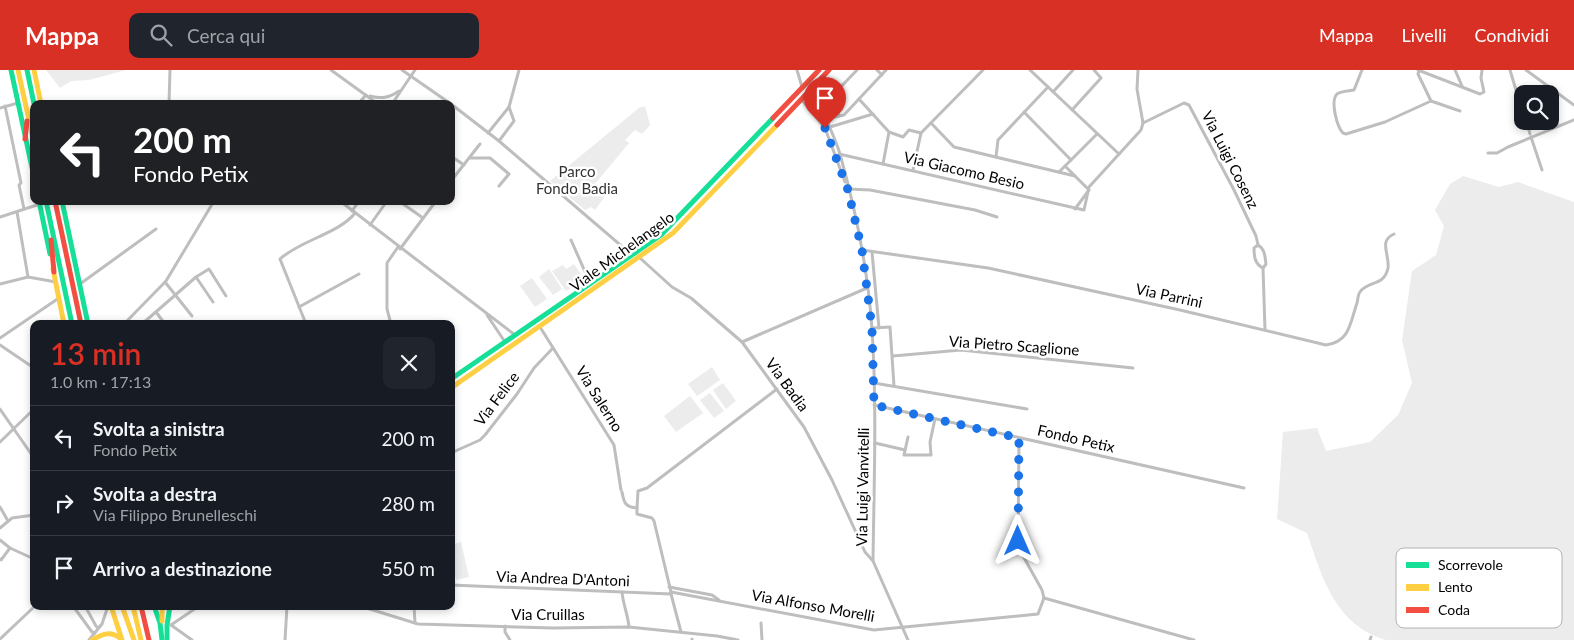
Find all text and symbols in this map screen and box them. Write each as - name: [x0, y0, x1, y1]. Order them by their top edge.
- search box: [129, 13, 479, 58]
- text: Mappa: [25, 21, 99, 50]
- icon: search: [147, 21, 175, 49]
- text: Cerca qui: [187, 24, 265, 47]
- text: Mappa: [1319, 24, 1374, 46]
- text: Livelli: [1402, 24, 1446, 46]
- text: Condividi: [1474, 24, 1549, 46]
- pin: [804, 77, 846, 128]
- icon: arrive: [811, 84, 839, 112]
- map controls: [1514, 85, 1559, 130]
- button: search: [1514, 85, 1559, 130]
- street label: Via Luigi Cosenz: [1198, 108, 1263, 212]
- text: 200 m: [133, 118, 232, 160]
- icon: left: [50, 120, 115, 185]
- street label: Via Giacomo Besio: [902, 147, 1026, 193]
- text: Fondo Petix: [133, 160, 248, 187]
- park label: Parco Fondo Badia: [536, 162, 618, 197]
- street label: Viale Michelangelo: [566, 207, 677, 295]
- street label: Via Parrini: [1134, 279, 1204, 311]
- street label: Via Pietro Scaglione: [948, 331, 1080, 359]
- text: 13 min: [50, 335, 141, 371]
- button: close: [383, 337, 435, 389]
- street label: Via Badia: [762, 354, 813, 415]
- street label: Via Salerno: [573, 362, 627, 435]
- street label: Via Felice: [470, 368, 522, 429]
- text: 1.0 km · 17:13: [50, 372, 151, 391]
- text: Svolta a sinistra: [93, 417, 225, 440]
- street label: Fondo Petix: [1036, 420, 1117, 456]
- icon: left: [50, 424, 78, 452]
- text: 200 m: [381, 427, 435, 450]
- street label: Via Luigi Vanvitelli: [852, 427, 872, 547]
- text: Fondo Petix: [93, 440, 177, 459]
- text: Svolta a destra: [93, 482, 217, 505]
- icon: right: [50, 489, 78, 517]
- text: 280 m: [381, 492, 435, 515]
- text: Via Filippo Brunelleschi: [93, 505, 257, 524]
- position arrow: [991, 514, 1043, 566]
- legend: [1396, 548, 1562, 628]
- icon: arrive: [50, 554, 78, 582]
- text: Scorrevole: [1438, 556, 1503, 573]
- text: Arrivo a destinazione: [93, 557, 272, 580]
- text: 550 m: [381, 557, 435, 580]
- street label: Via Andrea D'Antoni: [496, 567, 630, 589]
- text: Lento: [1438, 578, 1473, 595]
- street label: Via Alfonso Morelli: [750, 585, 876, 625]
- text: Coda: [1438, 601, 1470, 618]
- street label: Via Cruillas: [511, 605, 585, 623]

